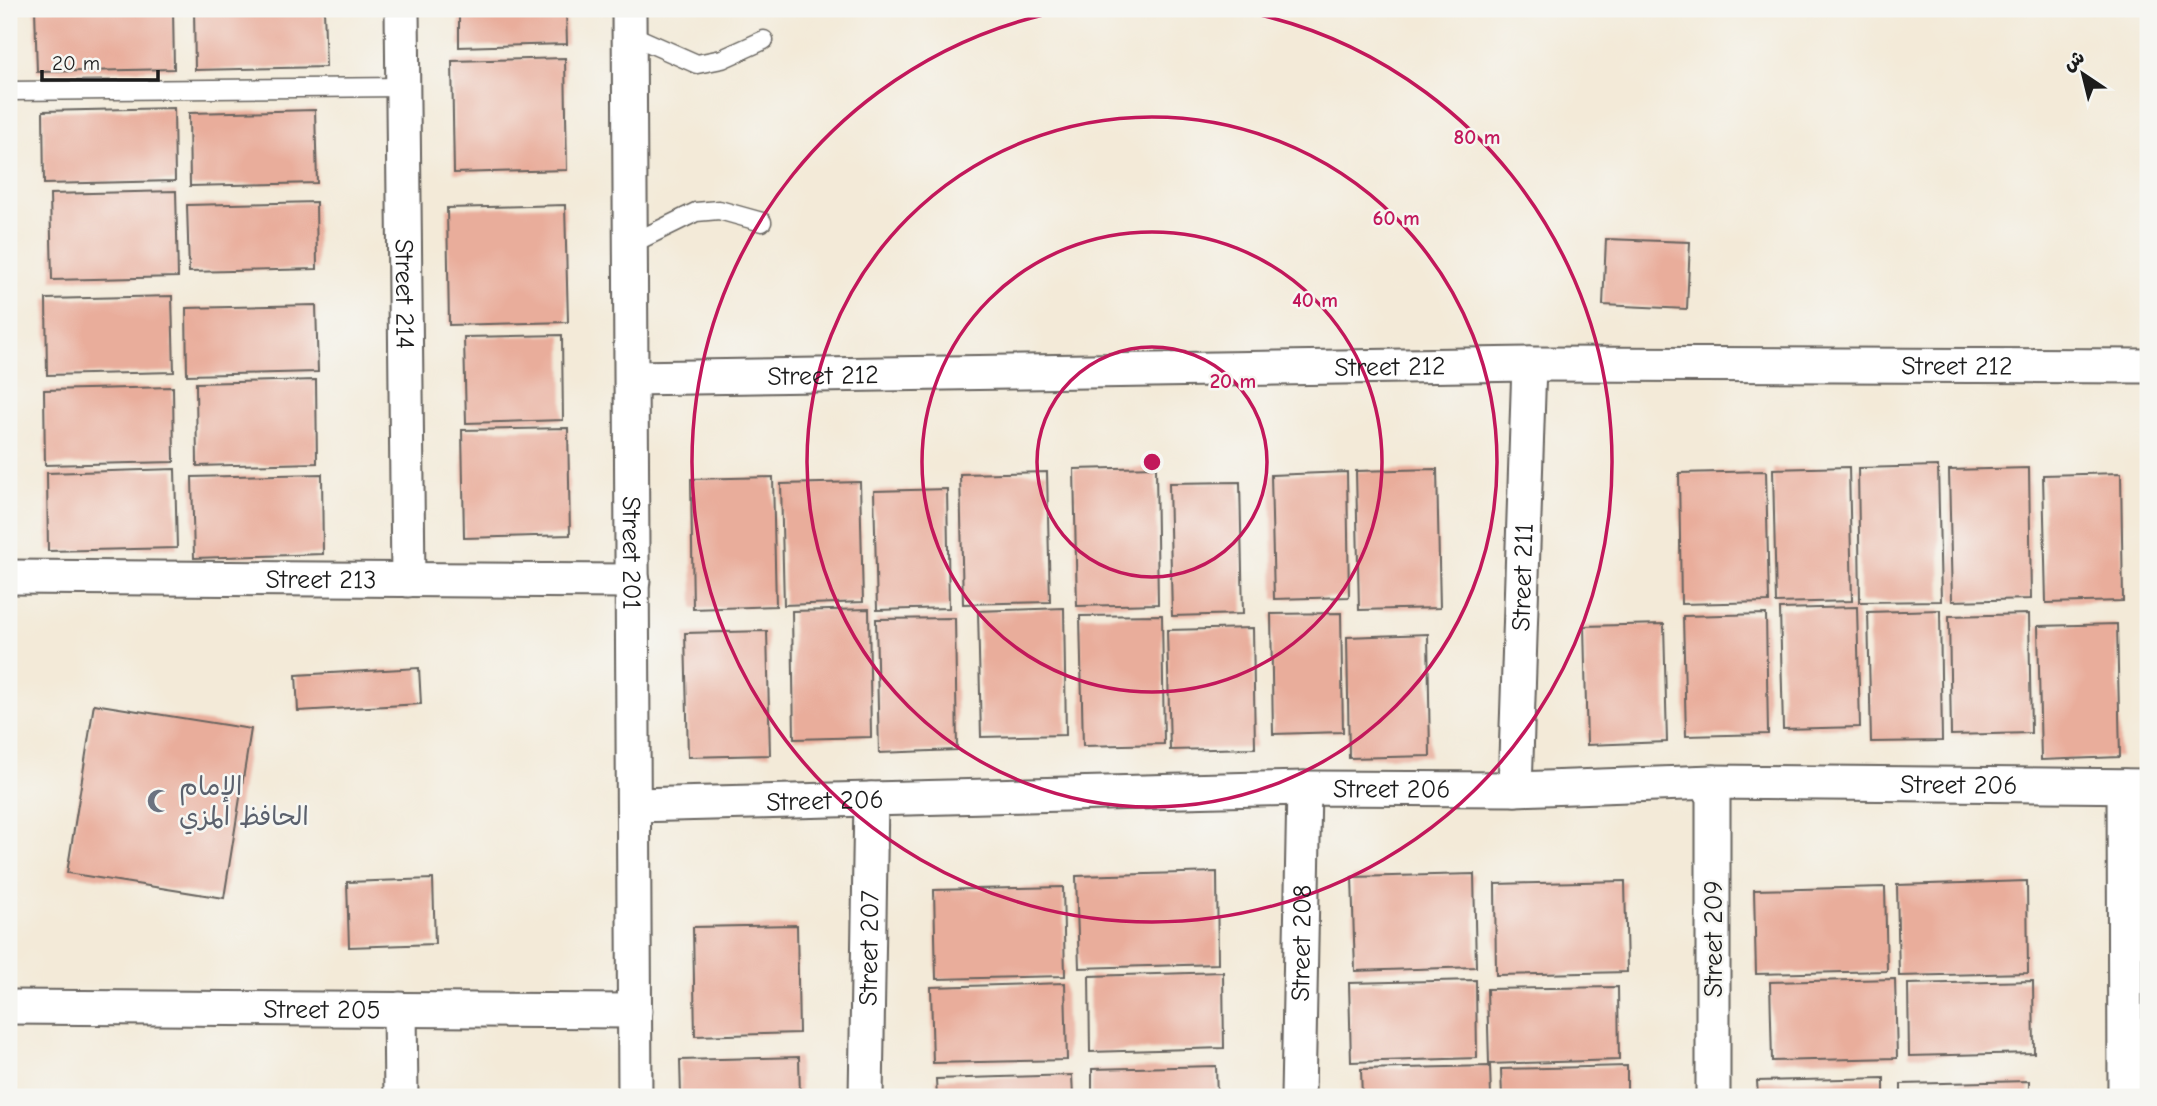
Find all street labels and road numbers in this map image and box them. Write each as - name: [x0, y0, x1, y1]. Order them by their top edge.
- street label: Street 214: [388, 239, 420, 349]
- street label: Street 212: [1334, 351, 1446, 383]
- street label: Street 212: [1901, 351, 2013, 382]
- street label: Street 212: [767, 360, 879, 392]
- street label: Street 201: [616, 496, 646, 610]
- street label: Street 211: [1506, 523, 1540, 632]
- street label: Street 213: [265, 565, 377, 595]
- street label: Street 206: [1900, 770, 2017, 801]
- street label: Street 206: [1333, 774, 1451, 805]
- street label: Street 206: [766, 785, 884, 818]
- street label: Street 209: [1699, 880, 1729, 998]
- street label: Street 208: [1286, 884, 1318, 1002]
- street label: Street 207: [854, 890, 885, 1006]
- street label: Street 205: [263, 995, 381, 1025]

